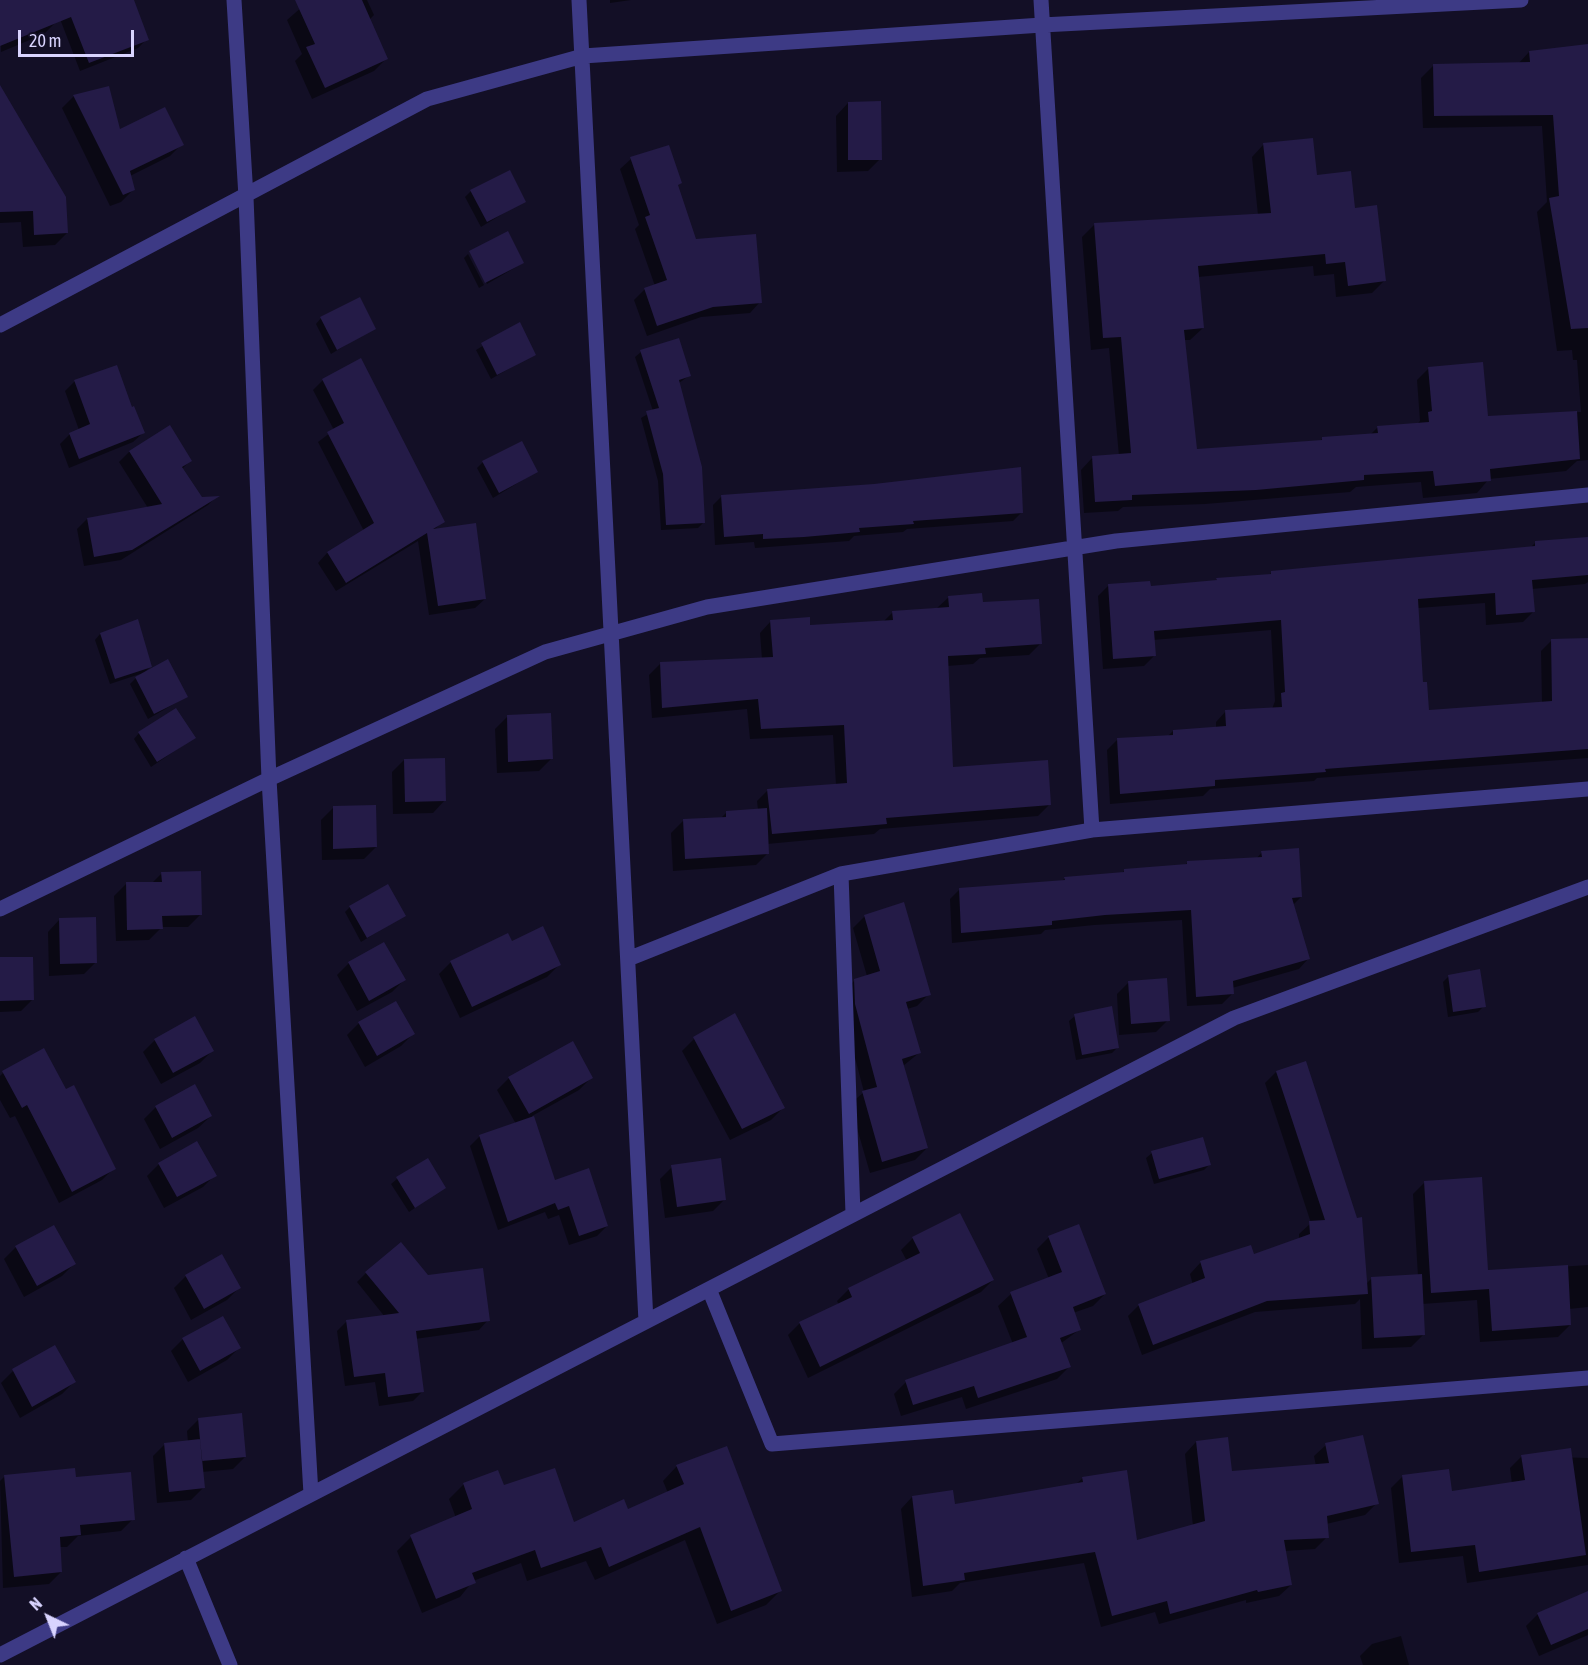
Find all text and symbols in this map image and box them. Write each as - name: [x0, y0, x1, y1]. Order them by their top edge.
- scale bar: [21, 18, 136, 56]
- text: 20 m: [29, 30, 61, 51]
- north arrow: [18, 1587, 78, 1647]
- text: N: [26, 1594, 45, 1614]

